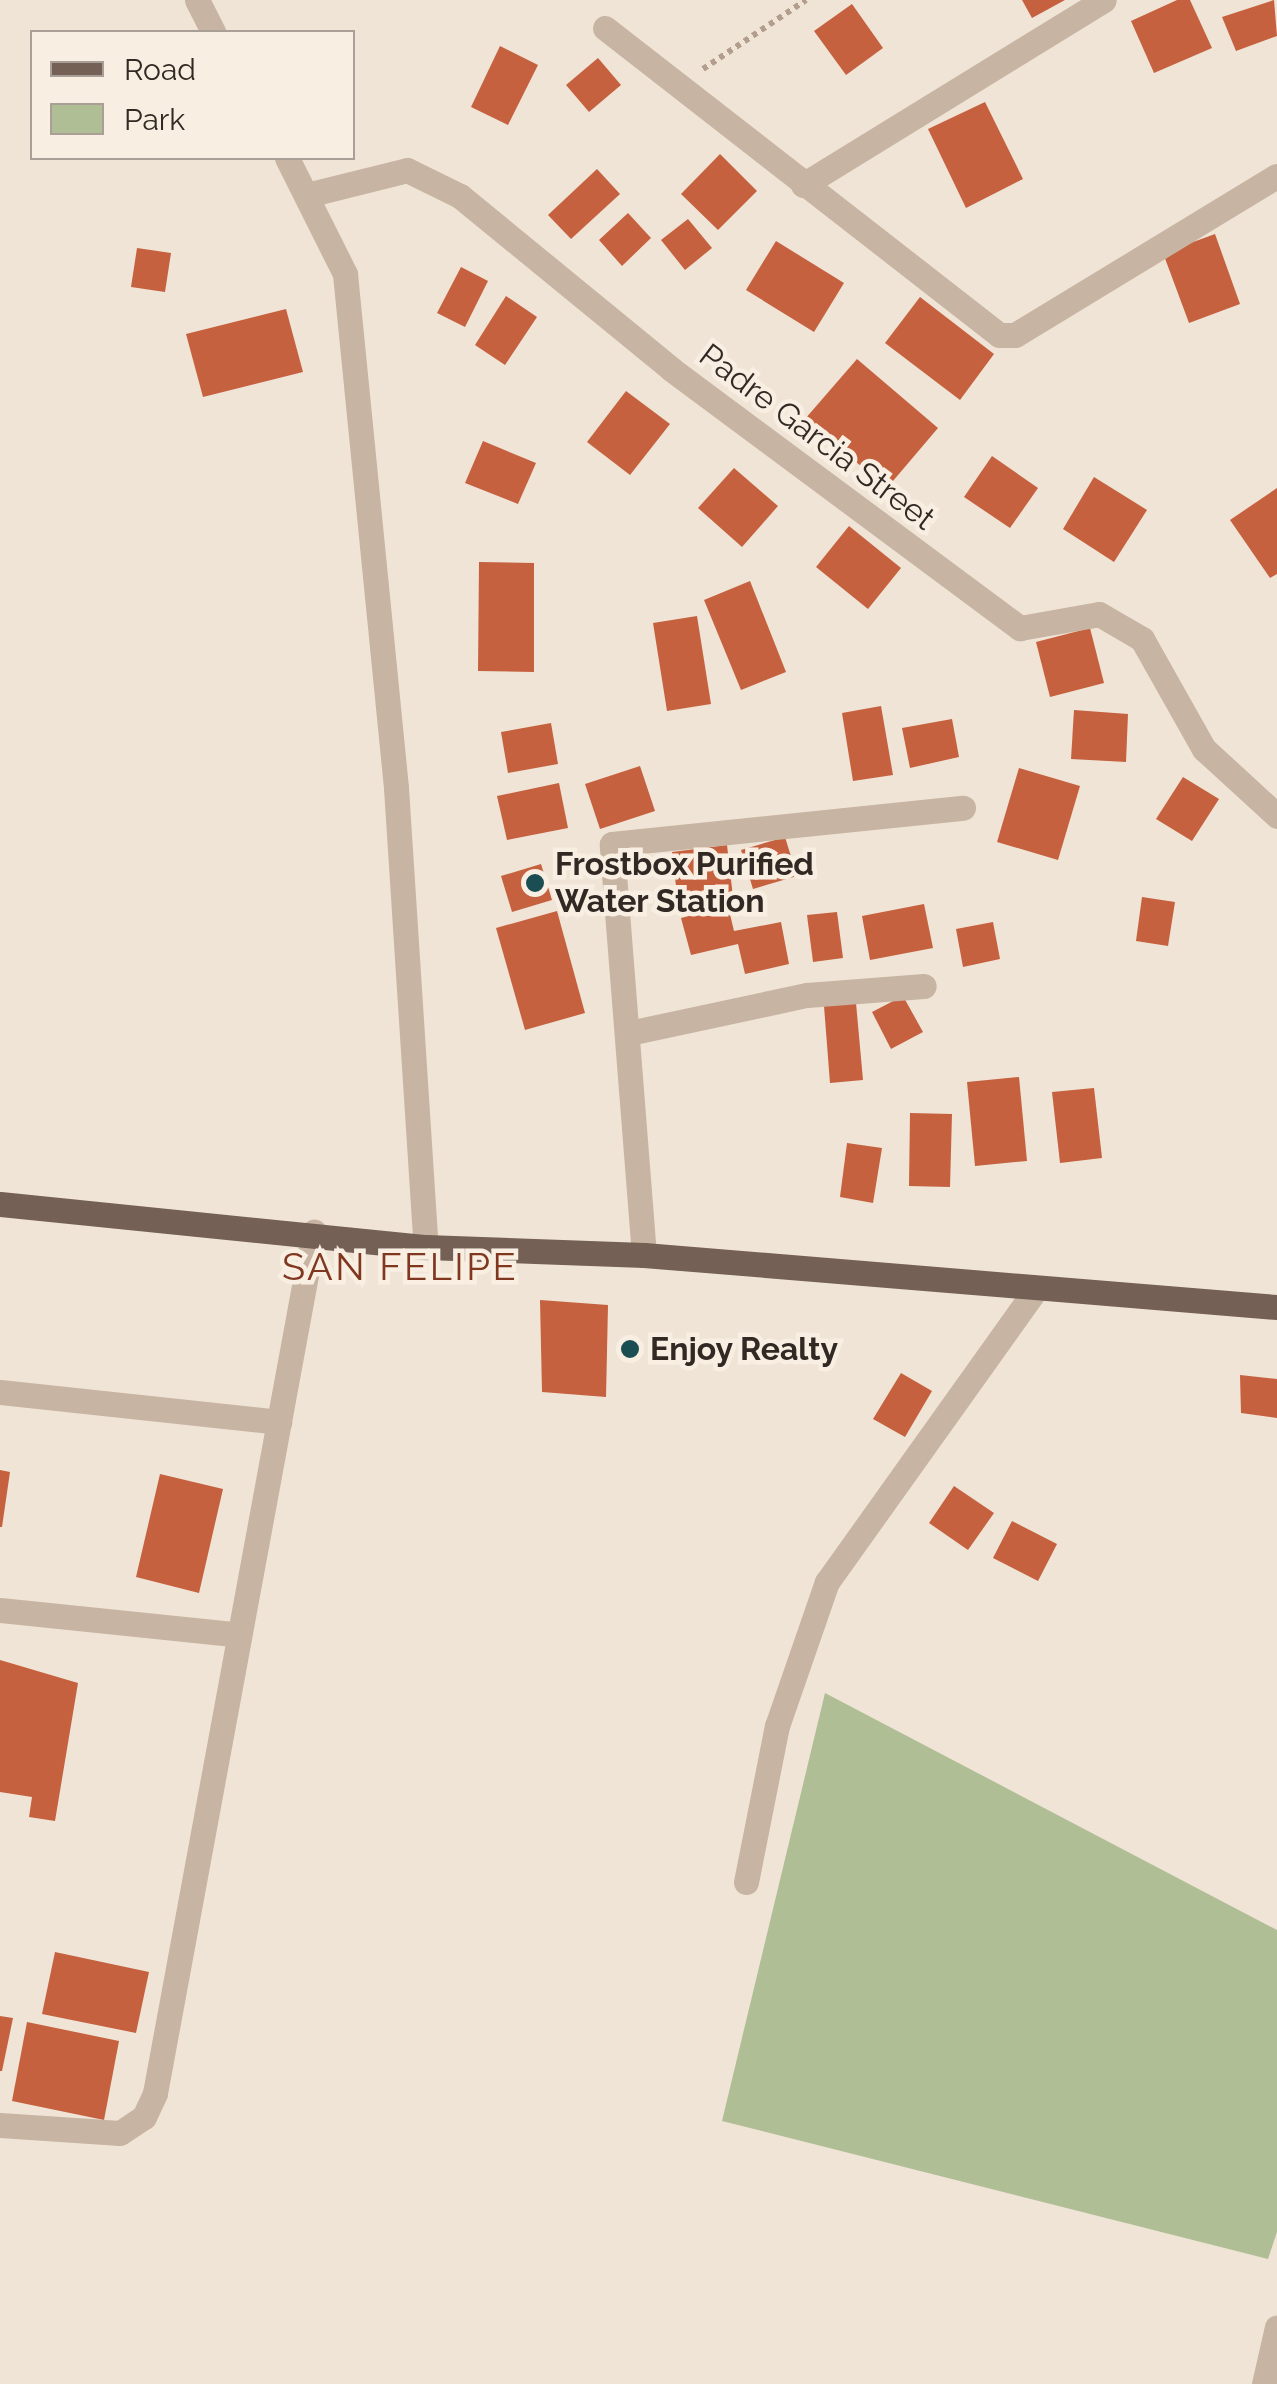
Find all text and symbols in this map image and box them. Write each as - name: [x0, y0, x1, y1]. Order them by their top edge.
- legend: [30, 30, 355, 160]
- text: Road: [124, 52, 196, 87]
- text: Park: [124, 102, 185, 137]
- street label: Padre Garcia Street: [692, 336, 942, 538]
- place label: Frostbox Purified Water Station: [555, 846, 814, 921]
- marker: Frostbox Purified Water Station: [524, 872, 546, 894]
- district label: SAN FELIPE: [282, 1244, 518, 1290]
- place label: Enjoy Realty: [650, 1330, 839, 1368]
- marker: Enjoy Realty: [619, 1338, 641, 1360]

